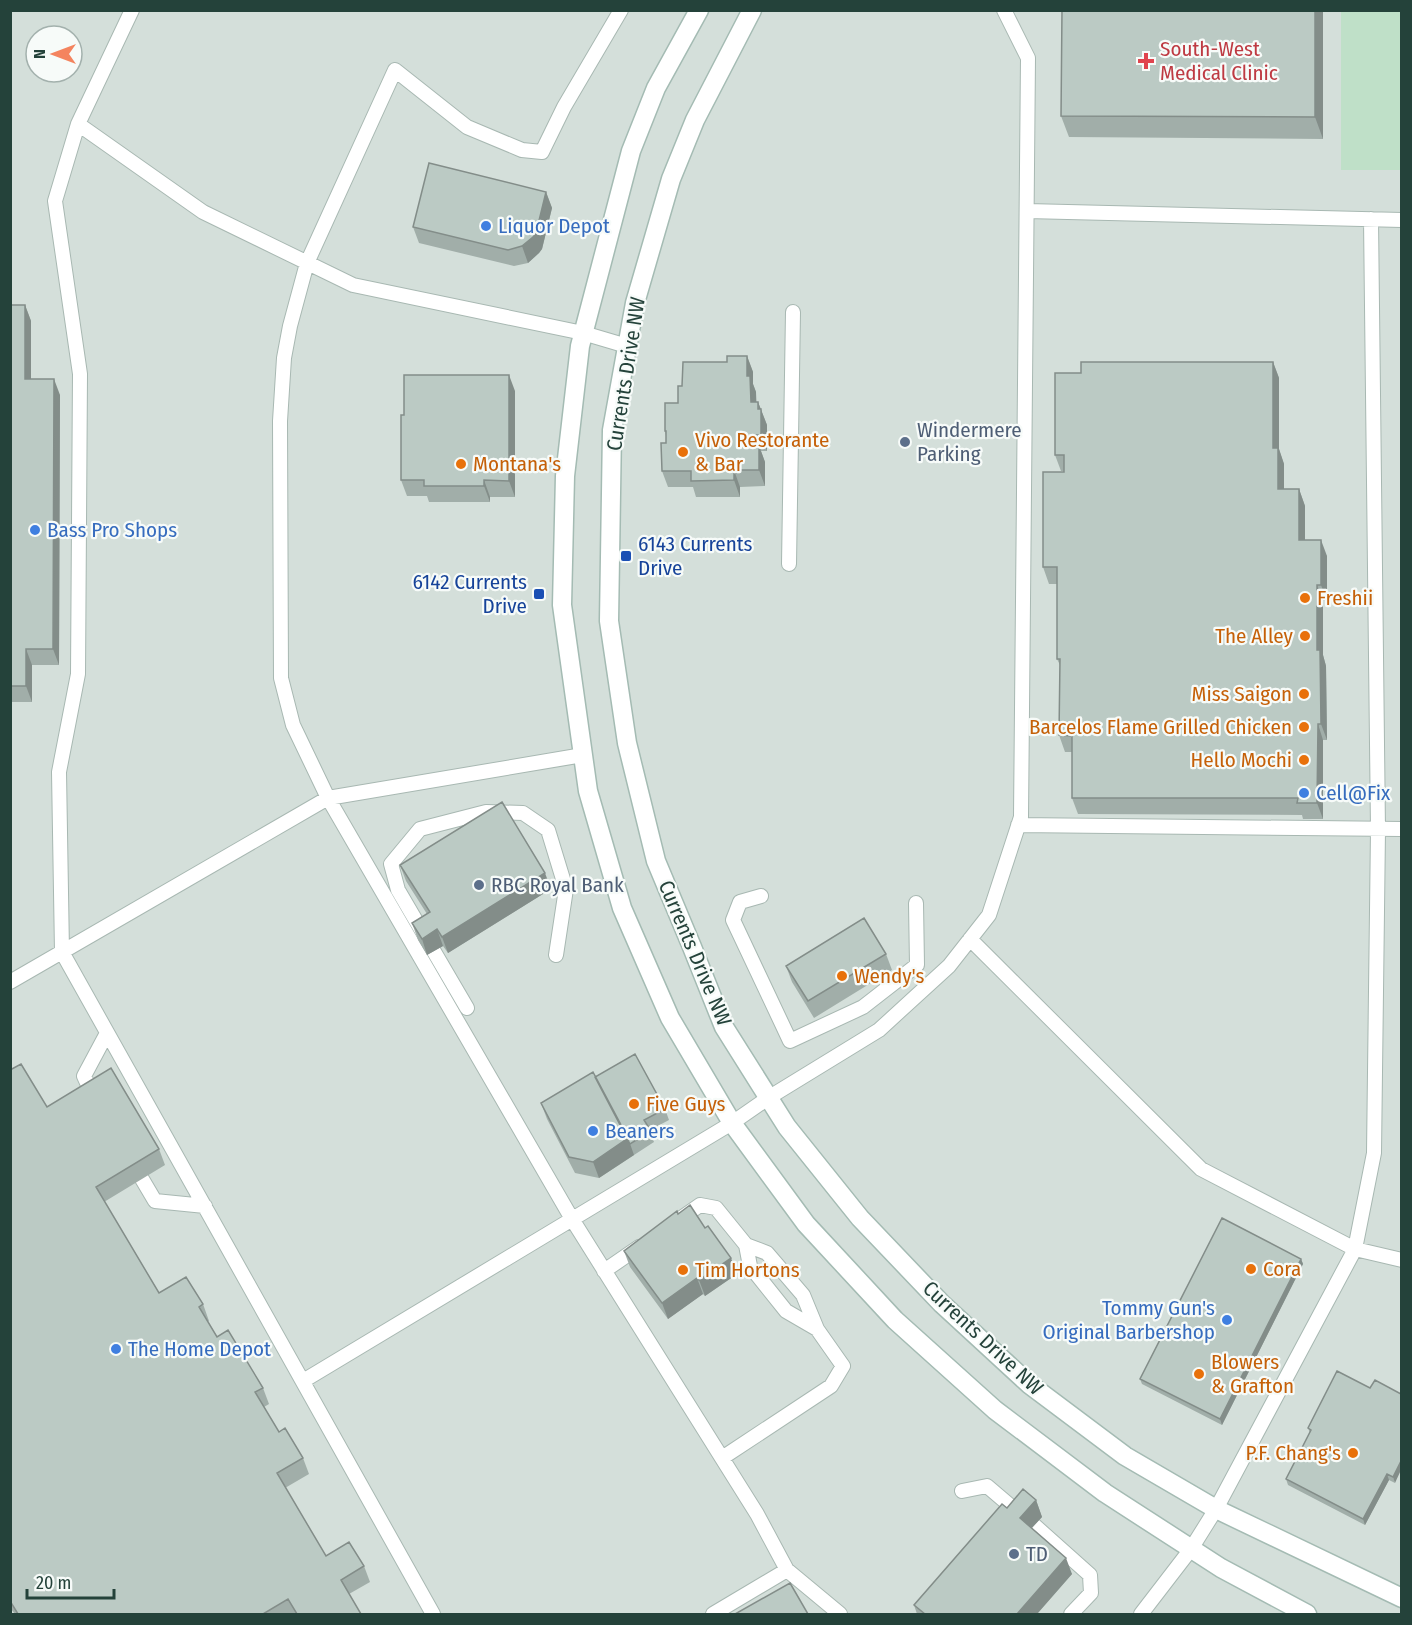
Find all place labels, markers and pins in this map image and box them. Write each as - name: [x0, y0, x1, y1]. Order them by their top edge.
- place label: South-West Medical Clinic: [1160, 36, 1278, 86]
- marker: South-West Medical Clinic: [1137, 52, 1155, 70]
- place label: Liquor Depot: [498, 213, 610, 239]
- marker: Liquor Depot: [479, 219, 493, 233]
- place label: Windermere Parking: [917, 417, 1022, 467]
- place label: Vivo Restorante & Bar: [695, 427, 829, 477]
- marker: Windermere Parking: [898, 435, 912, 449]
- marker: Vivo Restorante & Bar: [676, 445, 690, 459]
- place label: Montana's: [473, 451, 561, 477]
- marker: Montana's: [454, 457, 468, 471]
- place label: Bass Pro Shops: [47, 517, 177, 543]
- marker: Bass Pro Shops: [28, 523, 42, 537]
- place label: 6143 Currents Drive: [638, 531, 753, 581]
- marker: 6143 Currents Drive: [619, 549, 633, 563]
- place label: 6142 Currents Drive: [413, 569, 527, 619]
- place label: Freshii: [1317, 585, 1373, 611]
- marker: 6142 Currents Drive: [532, 587, 546, 601]
- marker: Freshii: [1298, 591, 1312, 605]
- place label: The Alley: [1215, 623, 1294, 649]
- marker: The Alley: [1298, 629, 1312, 643]
- place label: Miss Saigon: [1191, 681, 1292, 707]
- marker: Miss Saigon: [1297, 687, 1311, 701]
- place label: Barcelos Flame Grilled Chicken: [1029, 714, 1292, 740]
- marker: Barcelos Flame Grilled Chicken: [1297, 720, 1311, 734]
- place label: Hello Mochi: [1191, 747, 1292, 773]
- marker: Hello Mochi: [1297, 753, 1311, 767]
- place label: Cell@Fix: [1316, 780, 1391, 806]
- marker: Cell@Fix: [1297, 786, 1311, 800]
- place label: RBC Royal Bank: [491, 872, 624, 898]
- marker: RBC Royal Bank: [472, 878, 486, 892]
- place label: Wendy's: [854, 963, 925, 989]
- marker: Wendy's: [835, 969, 849, 983]
- place label: Five Guys: [646, 1091, 726, 1117]
- marker: Five Guys: [627, 1097, 641, 1111]
- place label: Beaners: [605, 1118, 674, 1144]
- marker: Beaners: [586, 1124, 600, 1138]
- place label: Cora: [1263, 1256, 1301, 1282]
- place label: Tim Hortons: [695, 1257, 800, 1283]
- marker: Cora: [1244, 1262, 1258, 1276]
- marker: Tim Hortons: [676, 1263, 690, 1277]
- place label: Tommy Gun's Original Barbershop: [1042, 1295, 1215, 1345]
- marker: Tommy Gun's Original Barbershop: [1220, 1313, 1234, 1327]
- place label: The Home Depot: [128, 1336, 271, 1362]
- marker: The Home Depot: [109, 1342, 123, 1356]
- place label: Blowers & Grafton: [1211, 1349, 1294, 1399]
- marker: Blowers & Grafton: [1192, 1367, 1206, 1381]
- place label: P.F. Chang's: [1245, 1440, 1341, 1466]
- marker: P.F. Chang's: [1346, 1446, 1360, 1460]
- place label: TD: [1026, 1541, 1048, 1567]
- marker: TD: [1007, 1547, 1021, 1561]

